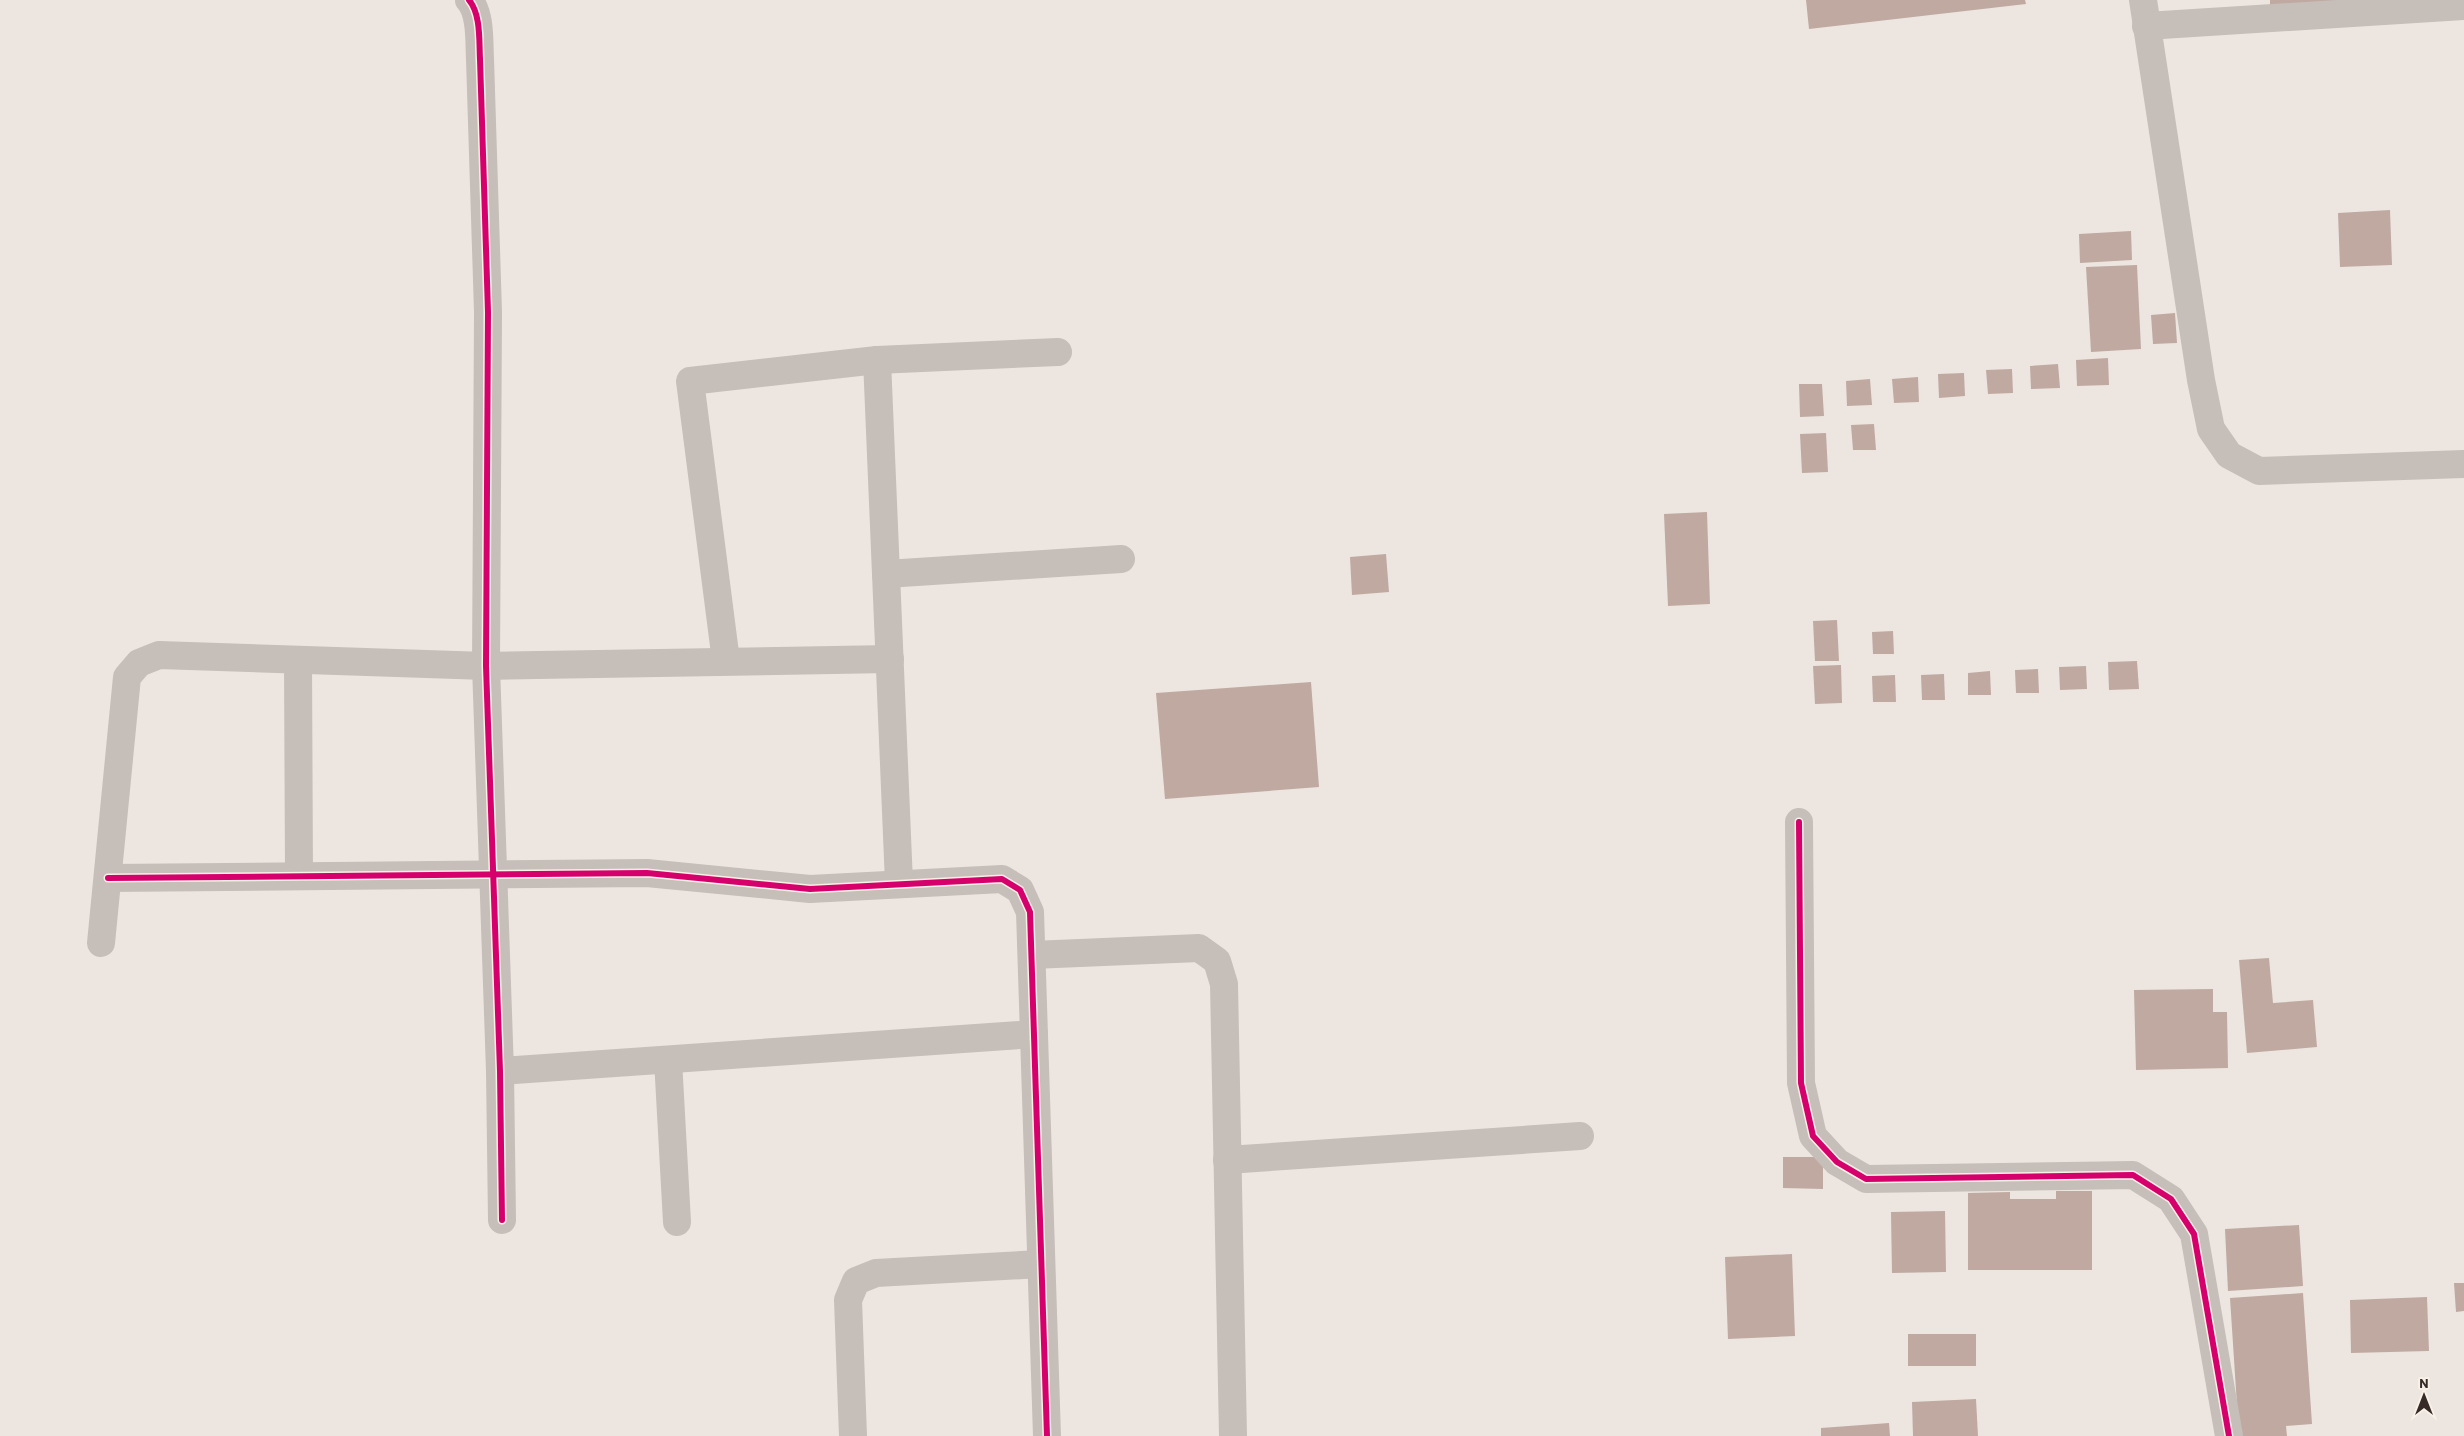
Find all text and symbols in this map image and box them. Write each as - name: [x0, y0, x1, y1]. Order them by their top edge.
- north arrow: [2399, 1371, 2449, 1421]
- text: N: [2419, 1374, 2429, 1391]

